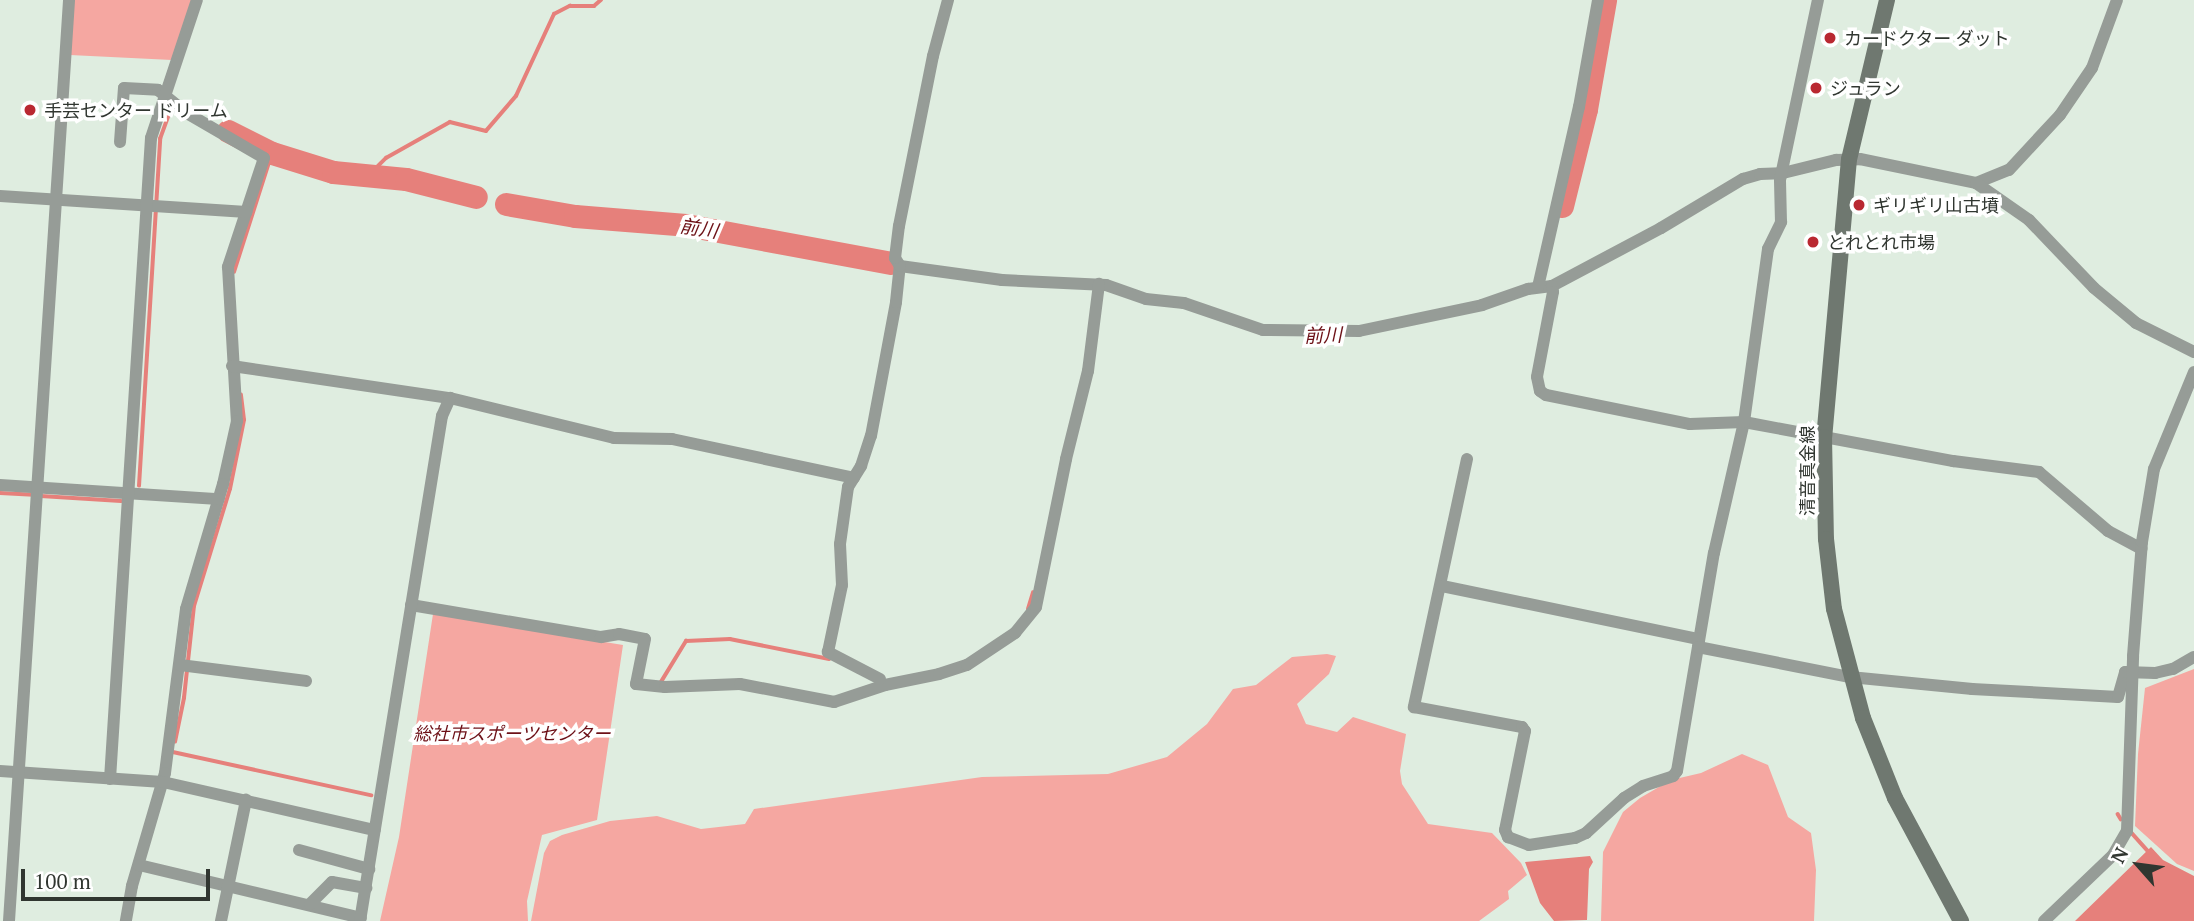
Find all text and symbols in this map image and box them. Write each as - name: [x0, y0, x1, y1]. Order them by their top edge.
- place label: カードクター ダット: [1844, 27, 2010, 49]
- marker: カードクター ダット: [1822, 30, 1838, 46]
- place label: ジュラン: [1830, 77, 1902, 99]
- marker: ジュラン: [1808, 80, 1824, 96]
- place label: 手芸センター ドリーム: [44, 99, 228, 121]
- marker: 手芸センター ドリーム: [22, 102, 38, 118]
- place label: ギリギリ山古墳: [1873, 194, 1999, 216]
- marker: ギリギリ山古墳: [1851, 197, 1867, 213]
- water label: 前川: [678, 214, 720, 242]
- place label: とれとれ市場: [1827, 231, 1935, 253]
- marker: とれとれ市場: [1805, 234, 1821, 250]
- water label: 前川: [1304, 323, 1342, 347]
- street label: 清音真金線: [1796, 426, 1818, 516]
- park label: 総社市スポーツセンター: [413, 722, 611, 744]
- north arrow: [2103, 830, 2173, 900]
- text: N: [2105, 843, 2133, 867]
- scale bar: [24, 855, 214, 899]
- text: 100 m: [34, 867, 91, 895]

